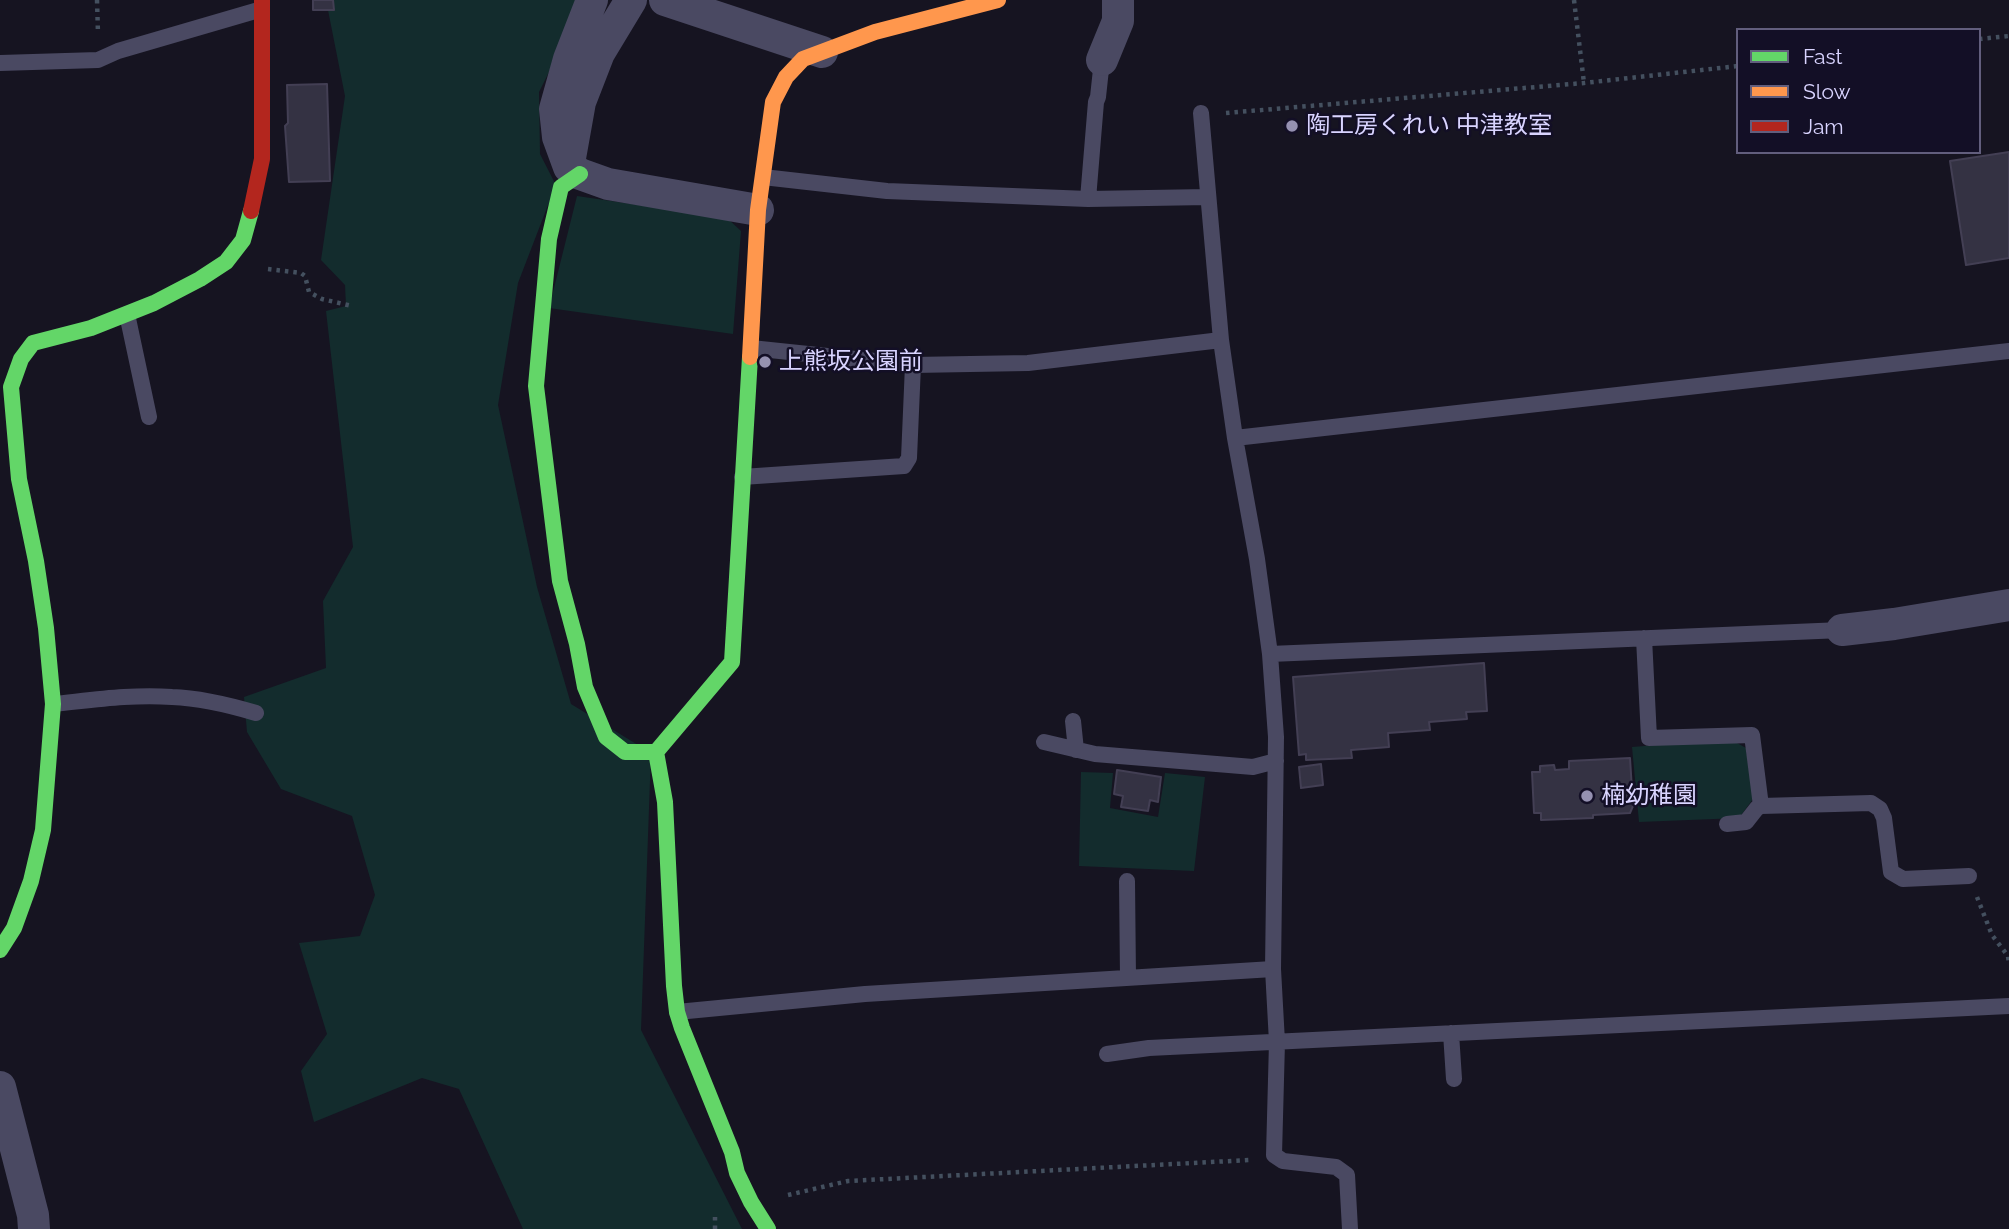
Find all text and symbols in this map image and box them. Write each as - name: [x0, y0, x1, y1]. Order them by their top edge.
- legend: [1736, 28, 1981, 154]
- text: Fast: [1803, 44, 1843, 69]
- text: Slow: [1803, 79, 1851, 104]
- place label: 陶工房くれい 中津教室: [1306, 112, 1552, 140]
- text: Jam: [1803, 114, 1844, 139]
- marker: 陶工房くれい 中津教室: [1284, 118, 1300, 134]
- place label: 上熊坂公園前: [779, 348, 923, 376]
- marker: 上熊坂公園前: [757, 354, 773, 370]
- place label: 楠幼稚園: [1601, 782, 1697, 810]
- marker: 楠幼稚園: [1579, 788, 1595, 804]

